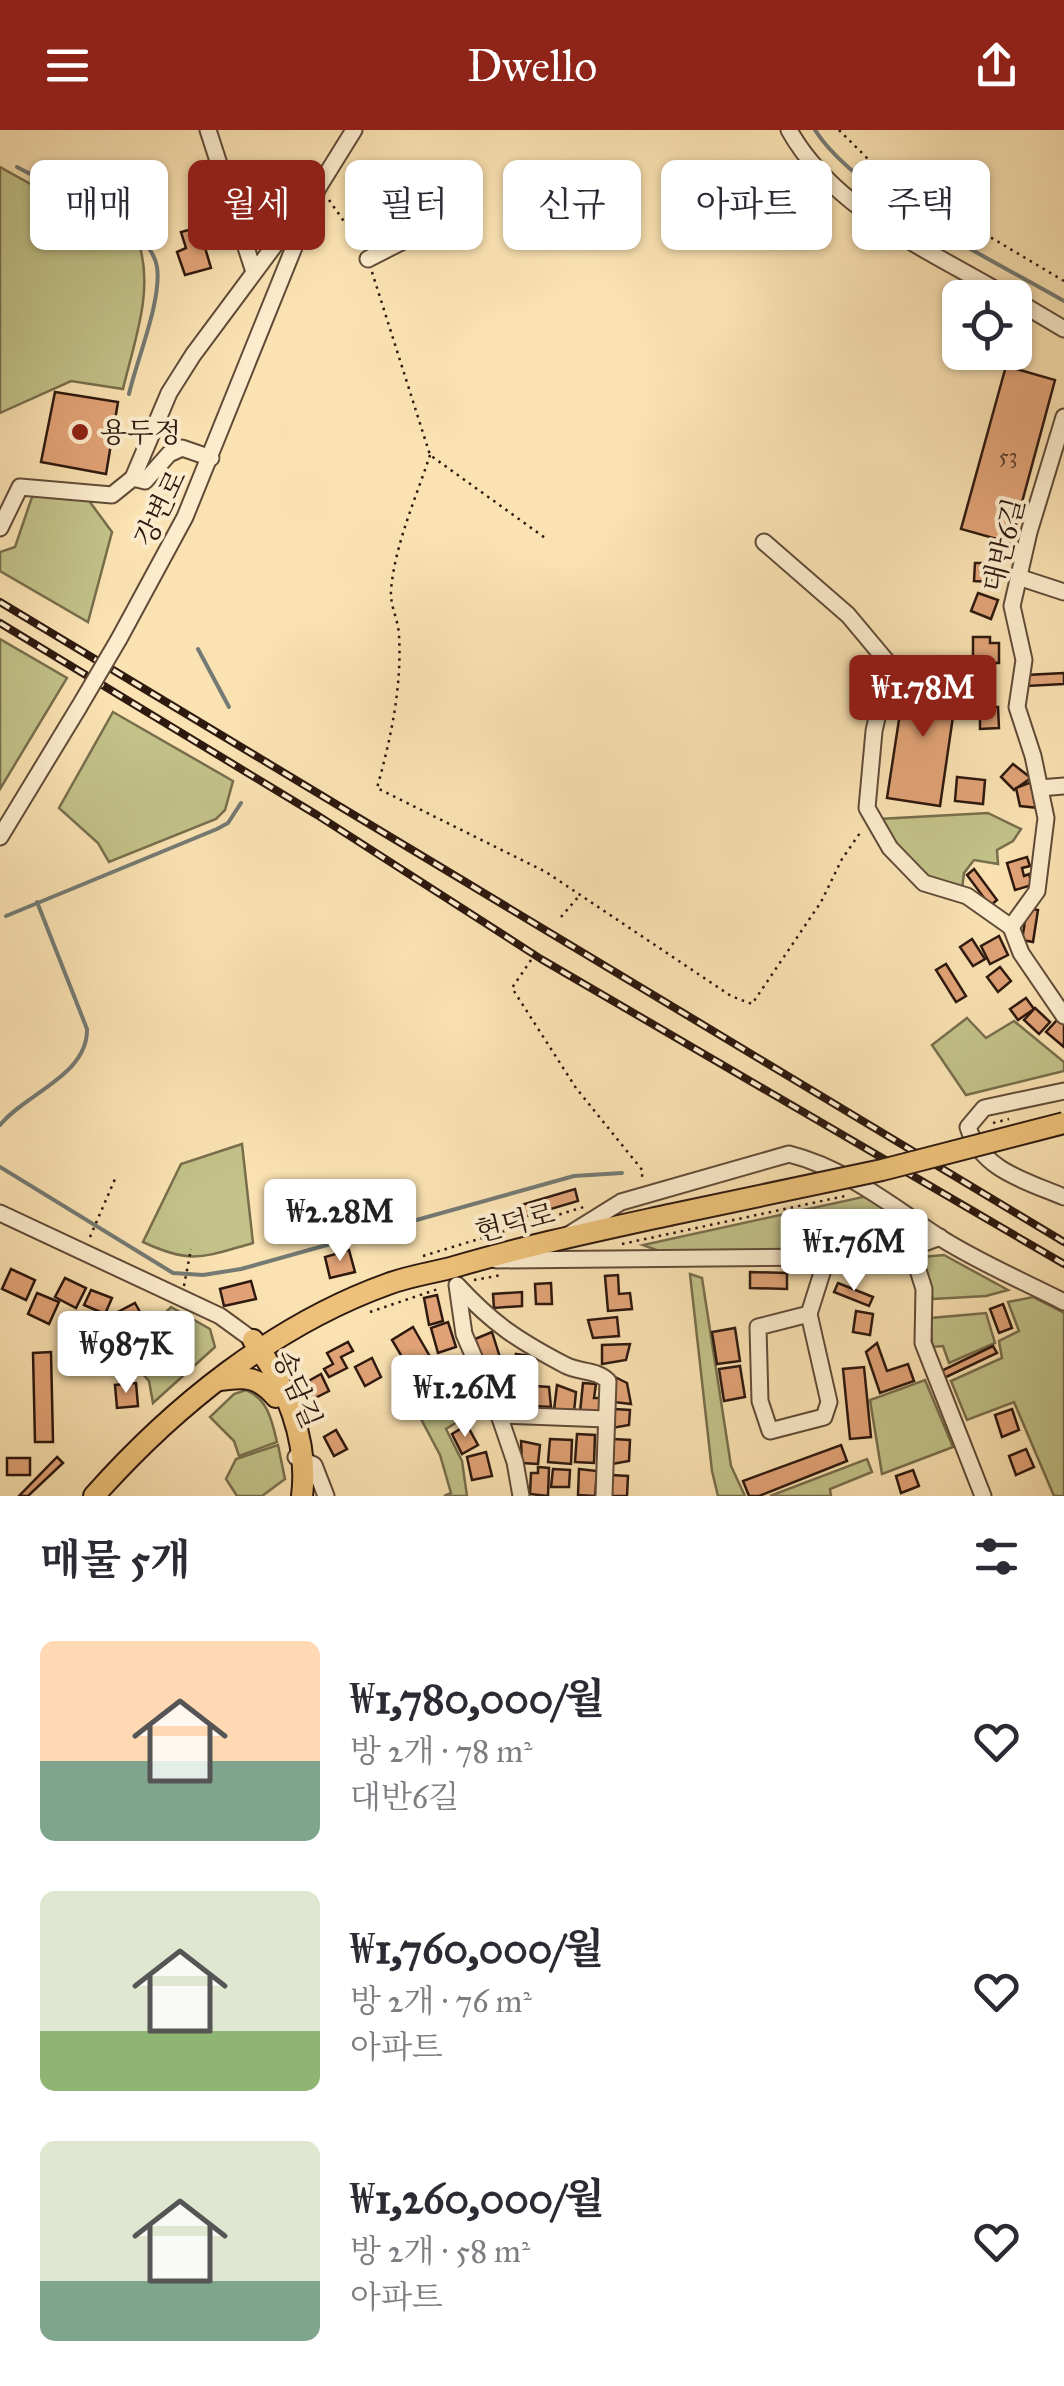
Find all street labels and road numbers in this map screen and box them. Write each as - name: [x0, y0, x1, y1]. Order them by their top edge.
- street label: 강변로: [127, 464, 194, 552]
- street label: 대반6길: [975, 495, 1032, 596]
- street label: 현덕로: [472, 1196, 559, 1249]
- street label: 송담길: [266, 1345, 330, 1433]

